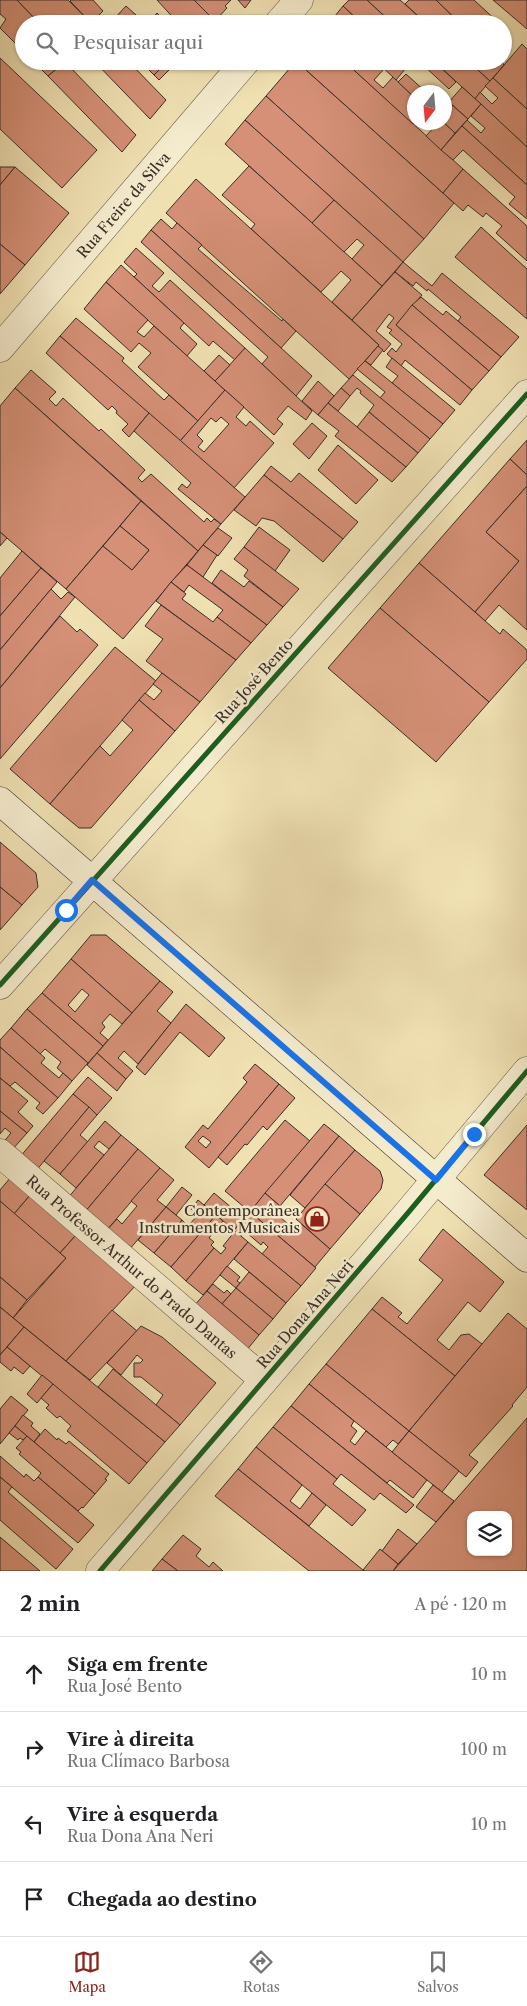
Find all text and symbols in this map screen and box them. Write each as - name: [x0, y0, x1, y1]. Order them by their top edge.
- search box: [15, 15, 512, 70]
- icon: search: [33, 29, 61, 57]
- text: Pesquisar aqui: [73, 31, 203, 54]
- north arrow: [407, 85, 452, 130]
- street label: Rua Freire da Silva: [72, 148, 174, 261]
- street label: Rua José Bento: [211, 635, 297, 727]
- route start: [55, 899, 78, 922]
- route end: [463, 1123, 486, 1146]
- street label: Rua Professor Arthur do Prado Dantas: [23, 1171, 241, 1362]
- place label: Contemporânea Instrumentos Musicais: [139, 1201, 300, 1237]
- shop icon: Contemporânea Instrumentos Musicais: [304, 1206, 330, 1232]
- street label: Rua Dona Ana Neri: [253, 1256, 358, 1372]
- map controls: [467, 1511, 512, 1556]
- button: layers: [467, 1511, 512, 1556]
- text: 2 min: [20, 1591, 80, 1616]
- text: A pé · 120 m: [414, 1594, 507, 1614]
- text: Siga em frente: [67, 1653, 208, 1676]
- icon: ahead: [20, 1660, 48, 1688]
- text: 10 m: [471, 1664, 507, 1684]
- text: Rua José Bento: [67, 1676, 182, 1696]
- text: Vire à direita: [67, 1728, 194, 1751]
- icon: right: [20, 1735, 48, 1763]
- text: 100 m: [461, 1739, 507, 1759]
- text: Rua Clímaco Barbosa: [67, 1751, 230, 1771]
- text: Vire à esquerda: [67, 1803, 218, 1826]
- icon: left: [20, 1810, 48, 1838]
- text: 10 m: [471, 1814, 507, 1834]
- text: Rua Dona Ana Neri: [67, 1826, 214, 1846]
- icon: arrive: [20, 1885, 48, 1913]
- text: Chegada ao destino: [67, 1888, 257, 1911]
- tab: Mapa: [68, 1948, 106, 1996]
- tab: Rotas: [243, 1948, 280, 1996]
- tab: Salvos: [417, 1948, 459, 1996]

